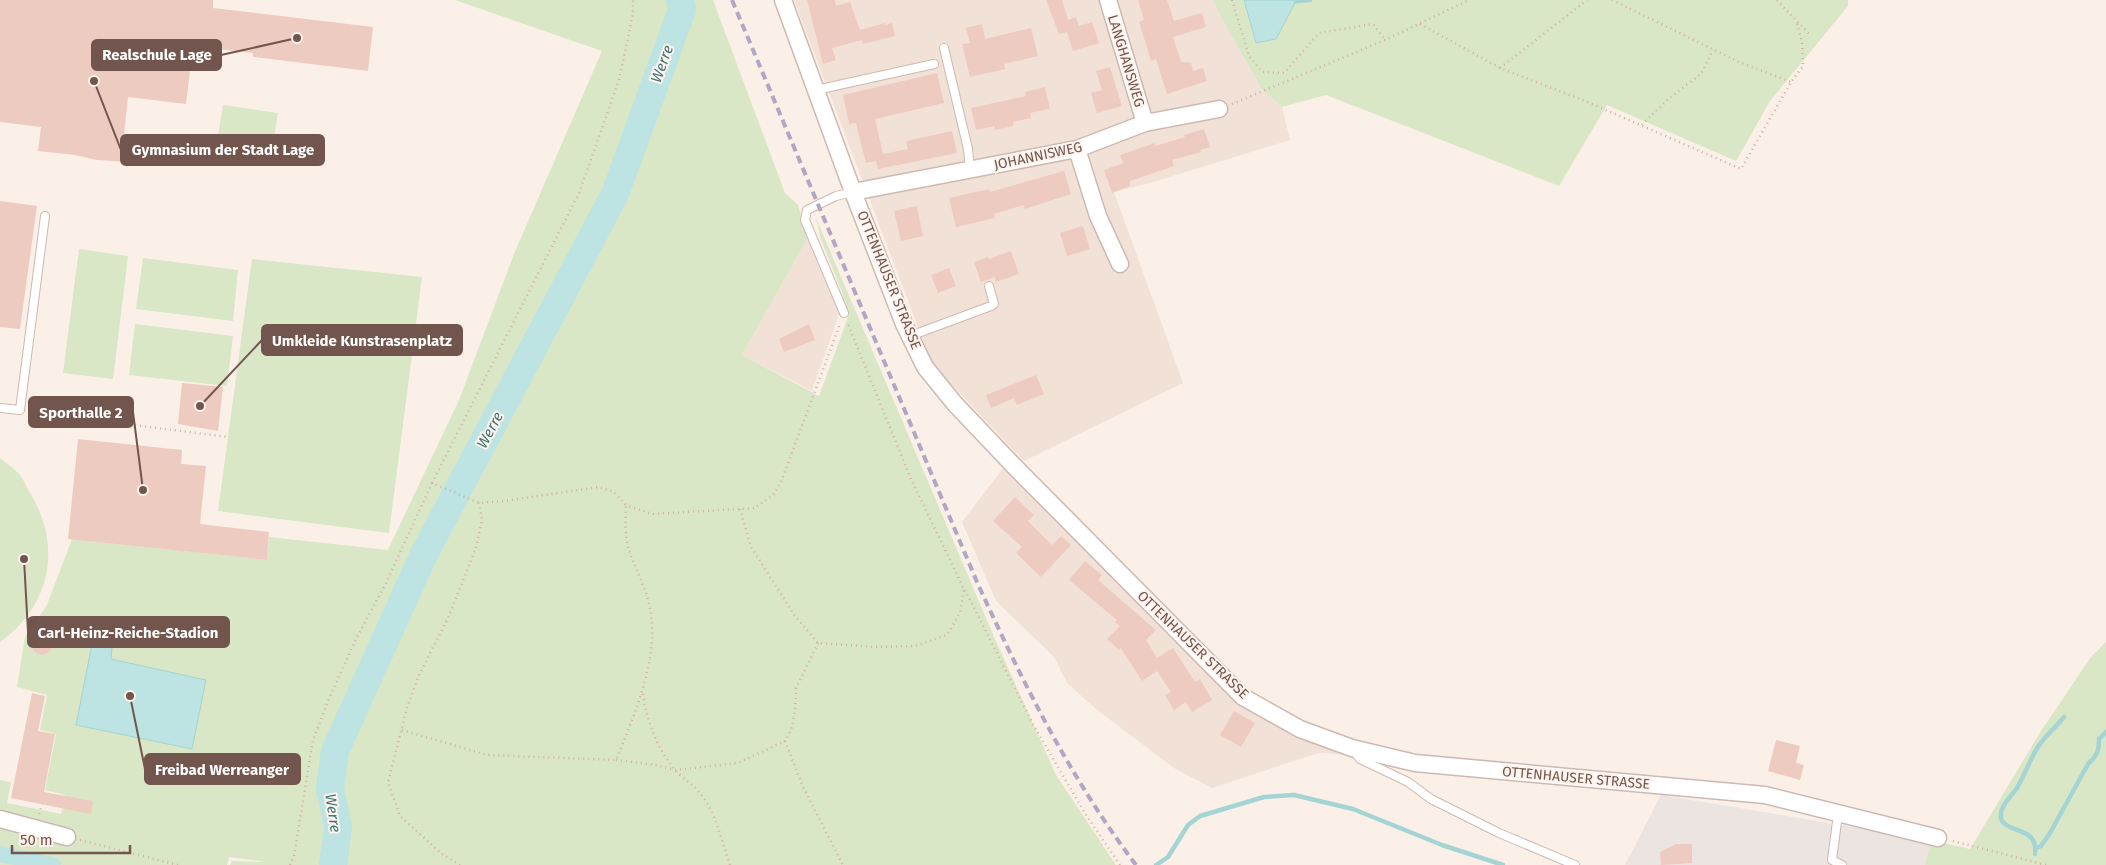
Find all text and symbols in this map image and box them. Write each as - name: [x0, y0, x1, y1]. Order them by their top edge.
- street label: LANGHANSWEG: [1104, 13, 1148, 109]
- callout: Realschule Lage: [92, 40, 221, 70]
- water label: Werre: [647, 43, 677, 85]
- text: Realschule Lage: [102, 46, 212, 64]
- callout: Gymnasium der Stadt Lage: [121, 135, 324, 165]
- street label: JOHANNISWEG: [992, 138, 1084, 174]
- text: Gymnasium der Stadt Lage: [132, 141, 314, 159]
- street label: OTTENHAUSER STRASSE: [853, 208, 925, 352]
- callout: Umkleide Kunstrasenplatz: [262, 325, 462, 355]
- text: Umkleide Kunstrasenplatz: [272, 332, 452, 350]
- callout: Sporthalle 2: [29, 397, 133, 427]
- text: Sporthalle 2: [39, 404, 123, 422]
- water label: Werre: [473, 408, 507, 451]
- street label: OTTENHAUSER STRASSE: [1134, 587, 1252, 703]
- callout: Carl-Heinz-Reiche-Stadion: [28, 617, 229, 647]
- text: Carl-Heinz-Reiche-Stadion: [37, 624, 219, 642]
- callout: Freibad Werreanger: [145, 754, 300, 784]
- text: Freibad Werreanger: [155, 761, 290, 779]
- street label: OTTENHAUSER STRASSE: [1501, 763, 1651, 793]
- water label: Werre: [321, 793, 345, 834]
- scale bar: [12, 822, 130, 854]
- text: 50 m: [20, 831, 53, 849]

